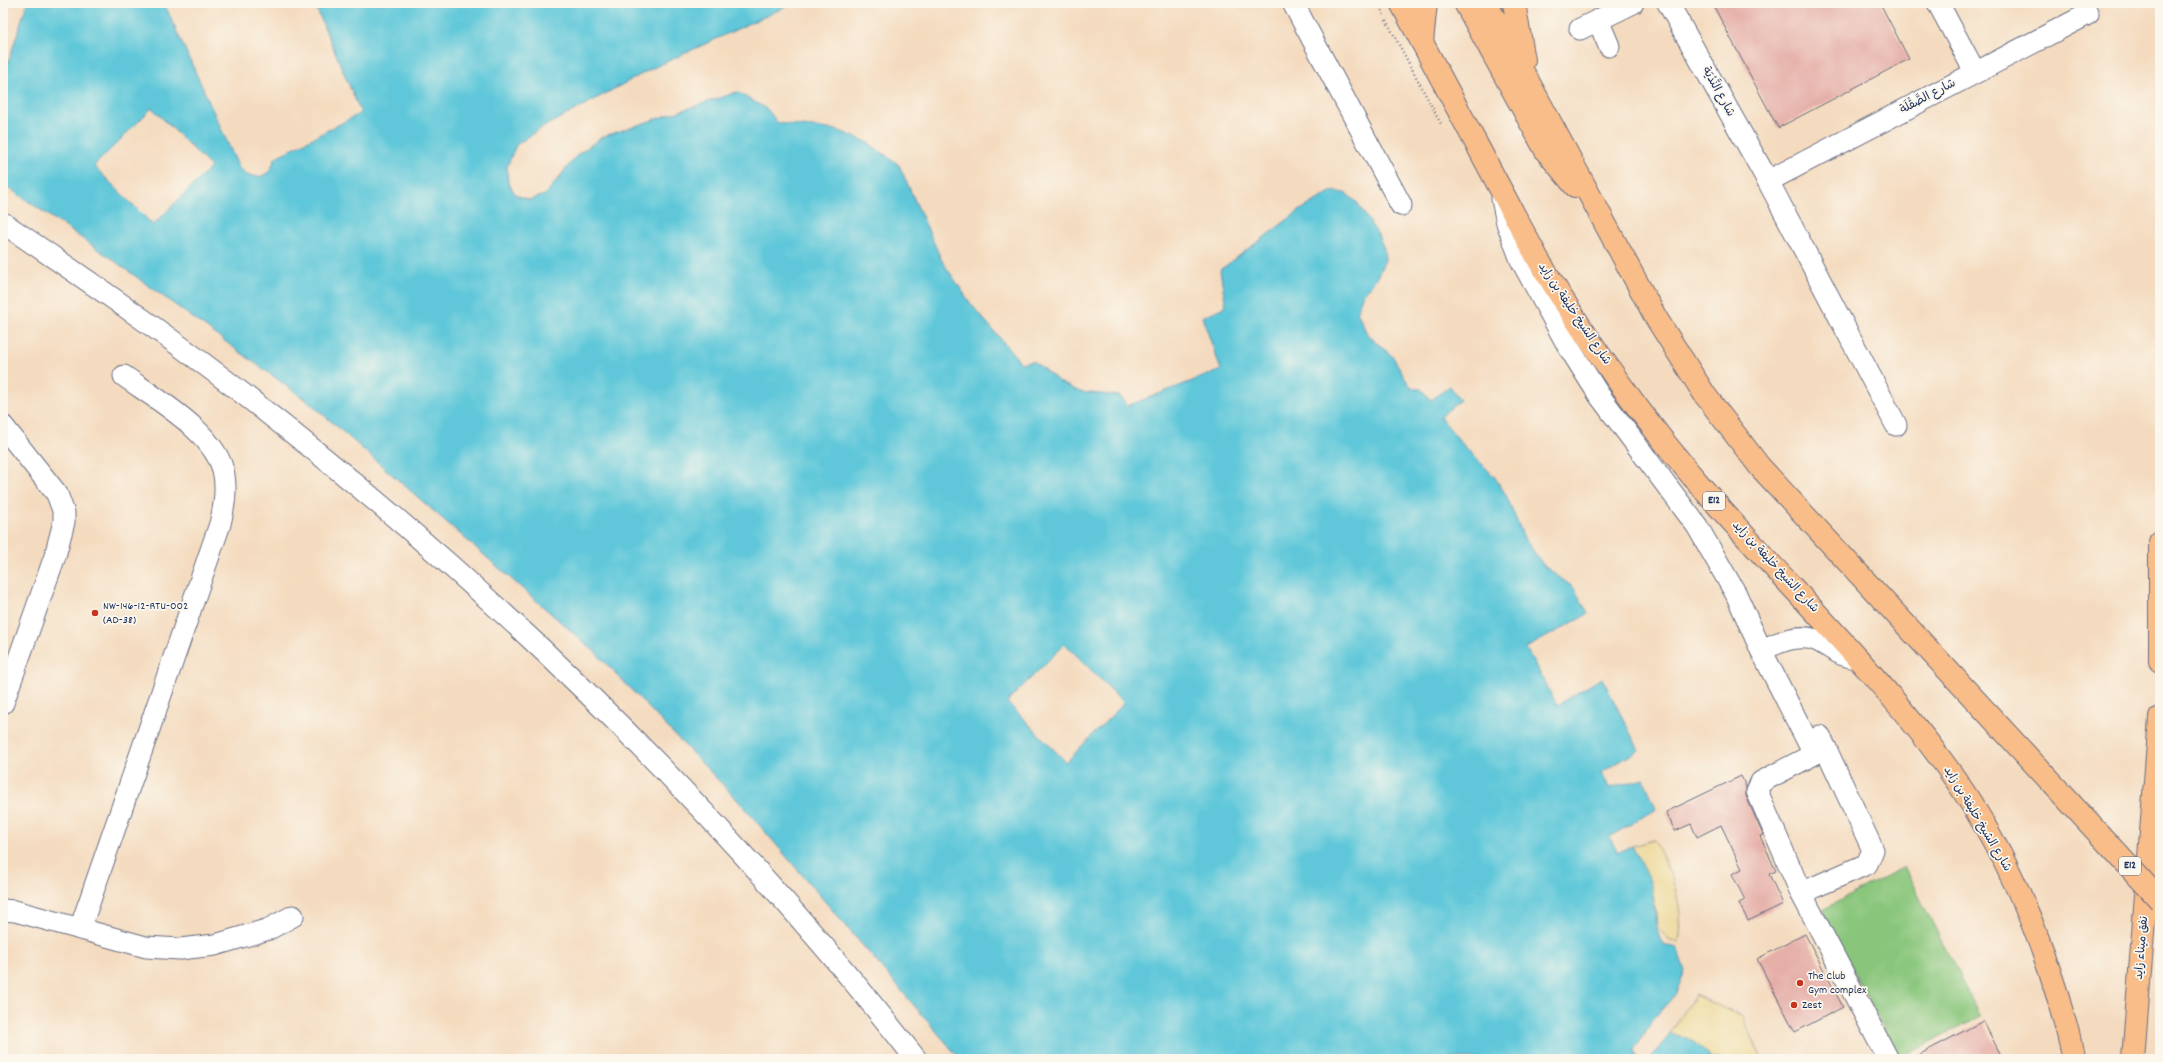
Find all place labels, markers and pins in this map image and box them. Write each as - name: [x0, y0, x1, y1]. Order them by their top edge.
- place label: NW-146-12-RTU-002 (AD-38): [103, 598, 188, 629]
- marker: NW-146-12-RTU-002 (AD-38): [90, 608, 100, 618]
- place label: The Club Gym complex: [1808, 968, 1867, 999]
- marker: The Club Gym complex: [1795, 978, 1805, 988]
- place label: Zest: [1802, 997, 1823, 1014]
- marker: Zest: [1789, 1000, 1799, 1010]

